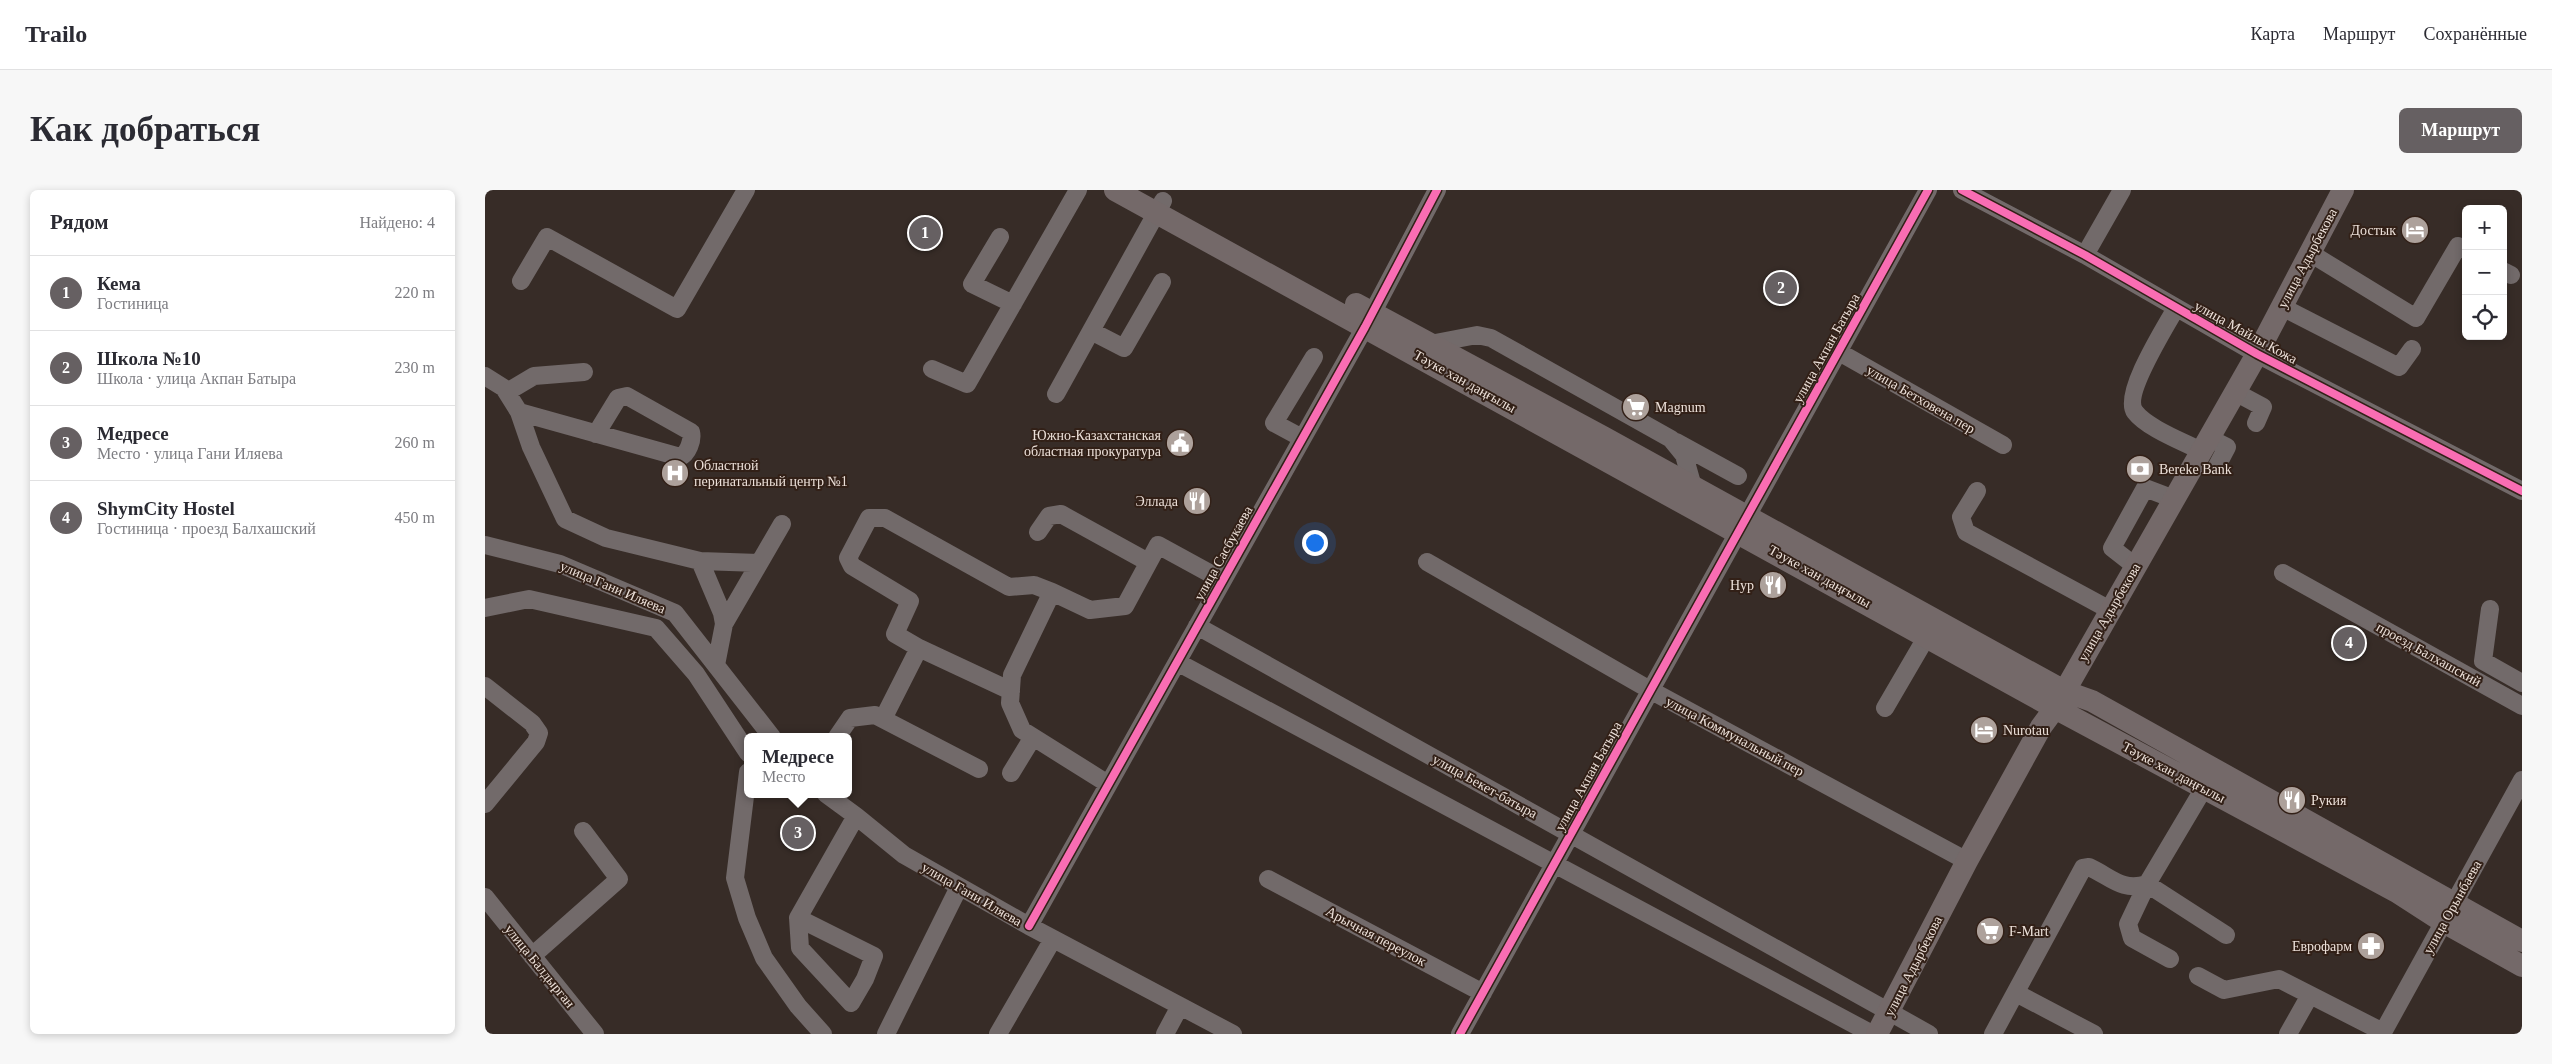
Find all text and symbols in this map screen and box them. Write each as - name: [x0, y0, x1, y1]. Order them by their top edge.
- text: Trailo: [25, 21, 87, 47]
- text: Карта: [2250, 24, 2295, 44]
- text: Маршрут: [2323, 24, 2395, 44]
- text: Сохранённые: [2423, 24, 2527, 44]
- button: Маршрут: [2399, 108, 2522, 153]
- text: Как добраться: [30, 110, 260, 149]
- street label: улица Адырбекова: [2275, 205, 2340, 311]
- map controls: [2462, 205, 2507, 340]
- button: +: [2462, 205, 2507, 250]
- text: Рядом: [50, 210, 109, 234]
- text: Найдено: 4: [360, 214, 435, 231]
- pin: 1: [909, 214, 941, 252]
- hotel icon: Достык: [2400, 215, 2430, 245]
- place label: Достык: [2351, 223, 2396, 238]
- button: −: [2462, 250, 2507, 295]
- pin: 2: [1765, 269, 1797, 307]
- text: Кема: [97, 273, 141, 294]
- text: 1: [62, 284, 70, 301]
- text: 220 m: [395, 284, 435, 301]
- street label: улица Акпан Батыра: [1790, 290, 1863, 405]
- text: Гостиница: [97, 295, 169, 312]
- button: locate: [2462, 295, 2507, 340]
- street label: улица Майлы Кожа: [2192, 298, 2300, 367]
- street label: Тәуке хан даңғылы: [1411, 347, 1519, 416]
- text: Школа №10: [97, 348, 201, 369]
- text: 2: [62, 359, 70, 376]
- text: 230 m: [395, 359, 435, 376]
- street label: улица Бетховена пер: [1864, 362, 1978, 437]
- text: Школа · улица Акпан Батыра: [97, 370, 296, 387]
- supermarket icon: Magnum: [1621, 392, 1651, 422]
- place label: Magnum: [1655, 400, 1706, 415]
- text: Медресе: [97, 423, 169, 444]
- place label: Южно-Казахстанская областная прокуратура: [1024, 428, 1162, 459]
- public building icon: Южно-Казахстанская областная прокуратура: [1165, 428, 1195, 458]
- text: 3: [62, 434, 70, 451]
- text: 260 m: [395, 434, 435, 451]
- text: Место · улица Гани Иляева: [97, 445, 283, 462]
- bank icon: Bereke Bank: [2125, 454, 2155, 484]
- hospital icon: Областной перинатальный центр №1: [660, 458, 690, 488]
- place label: Областной перинатальный центр №1: [694, 458, 848, 489]
- place label: Bereke Bank: [2159, 462, 2232, 477]
- restaurant icon: Эллада: [1182, 486, 1212, 516]
- place label: Эллада: [1135, 494, 1179, 509]
- text: ShymCity Hostel: [97, 498, 235, 519]
- street label: улица Сасбукаева: [1191, 503, 1256, 603]
- text: 4: [62, 509, 70, 526]
- text: 450 m: [395, 509, 435, 526]
- text: Гостиница · проезд Балхашский: [97, 520, 316, 537]
- your location: [1302, 530, 1328, 556]
- street label: Тәуке хан даңғылы: [1766, 542, 1874, 611]
- street label: улица Гани Иляева: [558, 558, 668, 617]
- street label: улица Адырбекова: [2075, 560, 2144, 664]
- restaurant icon: Нур: [1758, 570, 1788, 600]
- place label: Нур: [1730, 578, 1754, 593]
- street label: проезд Балхашский: [2374, 619, 2484, 690]
- pin: 4: [2333, 624, 2365, 662]
- street label: улица Коммунальный пер: [1663, 694, 1806, 779]
- hotel icon: Nurotau: [1969, 715, 1999, 745]
- street label: улица Акпан Батыра: [1552, 718, 1625, 833]
- place label: Nurotau: [2003, 723, 2049, 738]
- popup: [744, 733, 852, 798]
- street label: Тәуке хан даңғылы: [2120, 739, 2228, 806]
- text: Медресе: [762, 746, 834, 767]
- street label: улица Бекет-батыра: [1430, 751, 1540, 822]
- text: Место: [762, 768, 806, 785]
- restaurant icon: Рукия: [2277, 785, 2307, 815]
- place label: Рукия: [2311, 793, 2347, 808]
- pin: 3: [782, 814, 814, 852]
- street label: улица Орынбаева: [2421, 857, 2485, 956]
- street label: улица Гани Иляева: [919, 860, 1025, 930]
- street label: Арычная переулок: [1323, 904, 1428, 969]
- street label: улица Адырбекова: [1882, 913, 1946, 1019]
- supermarket icon: F-Mart: [1975, 916, 2005, 946]
- street label: улица Балдырган: [502, 922, 578, 1011]
- place label: F-Mart: [2009, 924, 2049, 939]
- pharmacy icon: Еврофарм: [2356, 931, 2386, 961]
- place label: Еврофарм: [2292, 939, 2352, 954]

